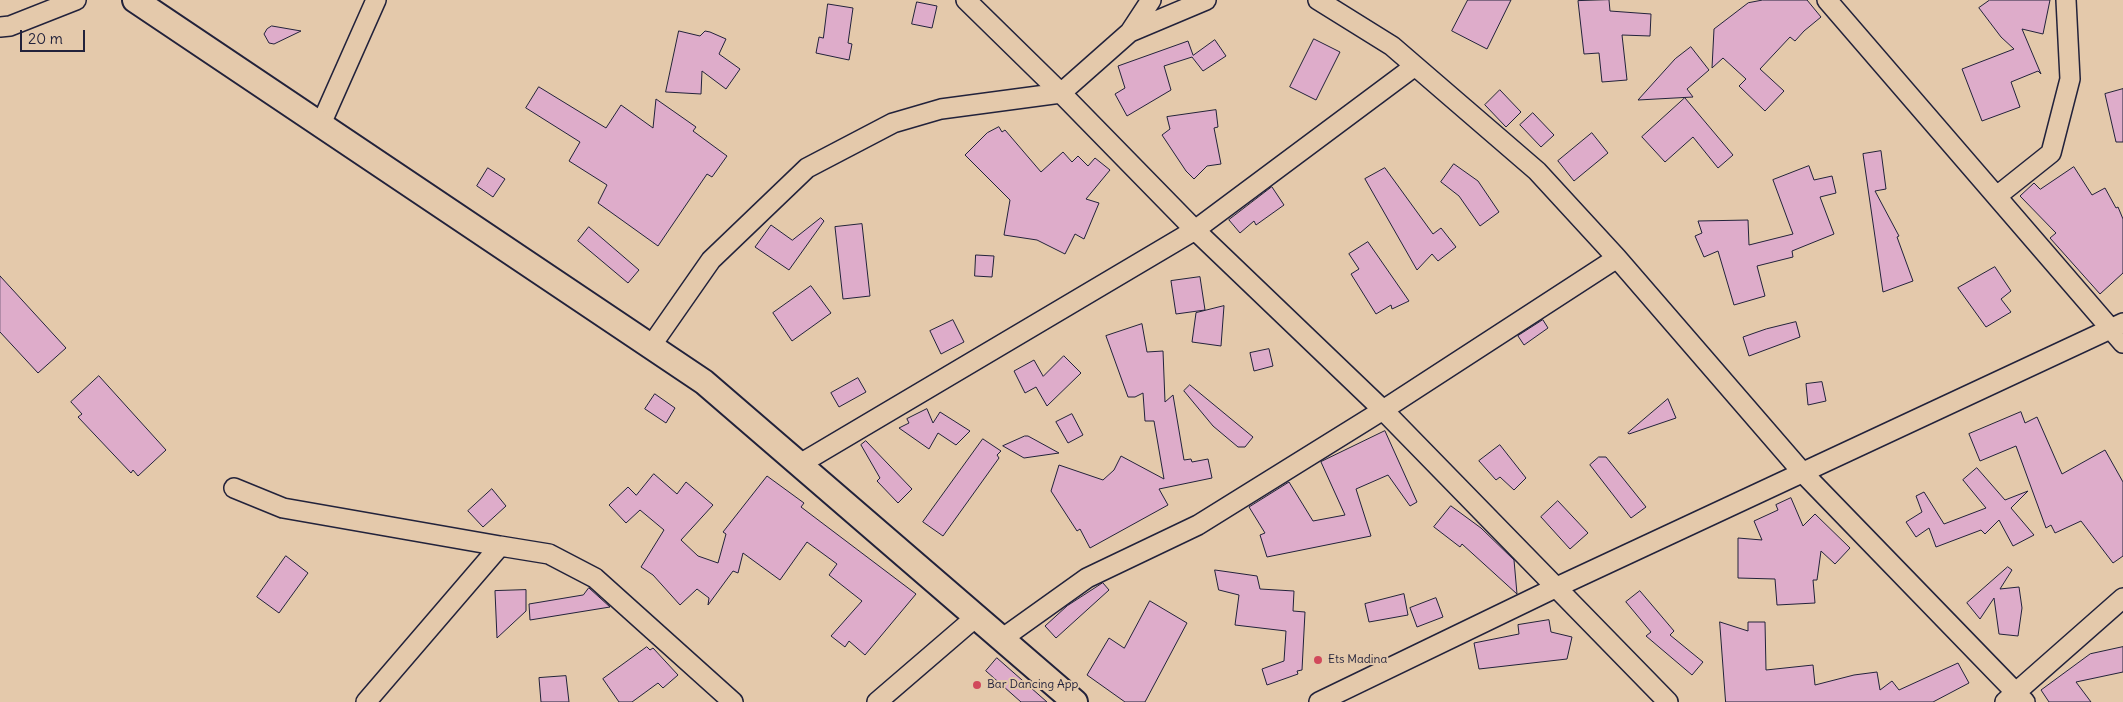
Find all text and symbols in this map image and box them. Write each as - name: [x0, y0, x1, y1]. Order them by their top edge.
- scale bar: [22, 20, 88, 52]
- text: 20 m: [28, 29, 63, 48]
- place label: Ets Madina: [1328, 653, 1387, 667]
- marker: Ets Madina: [1312, 654, 1324, 666]
- place label: Bar Dancing App: [987, 678, 1078, 692]
- marker: Bar Dancing App: [971, 679, 983, 691]

